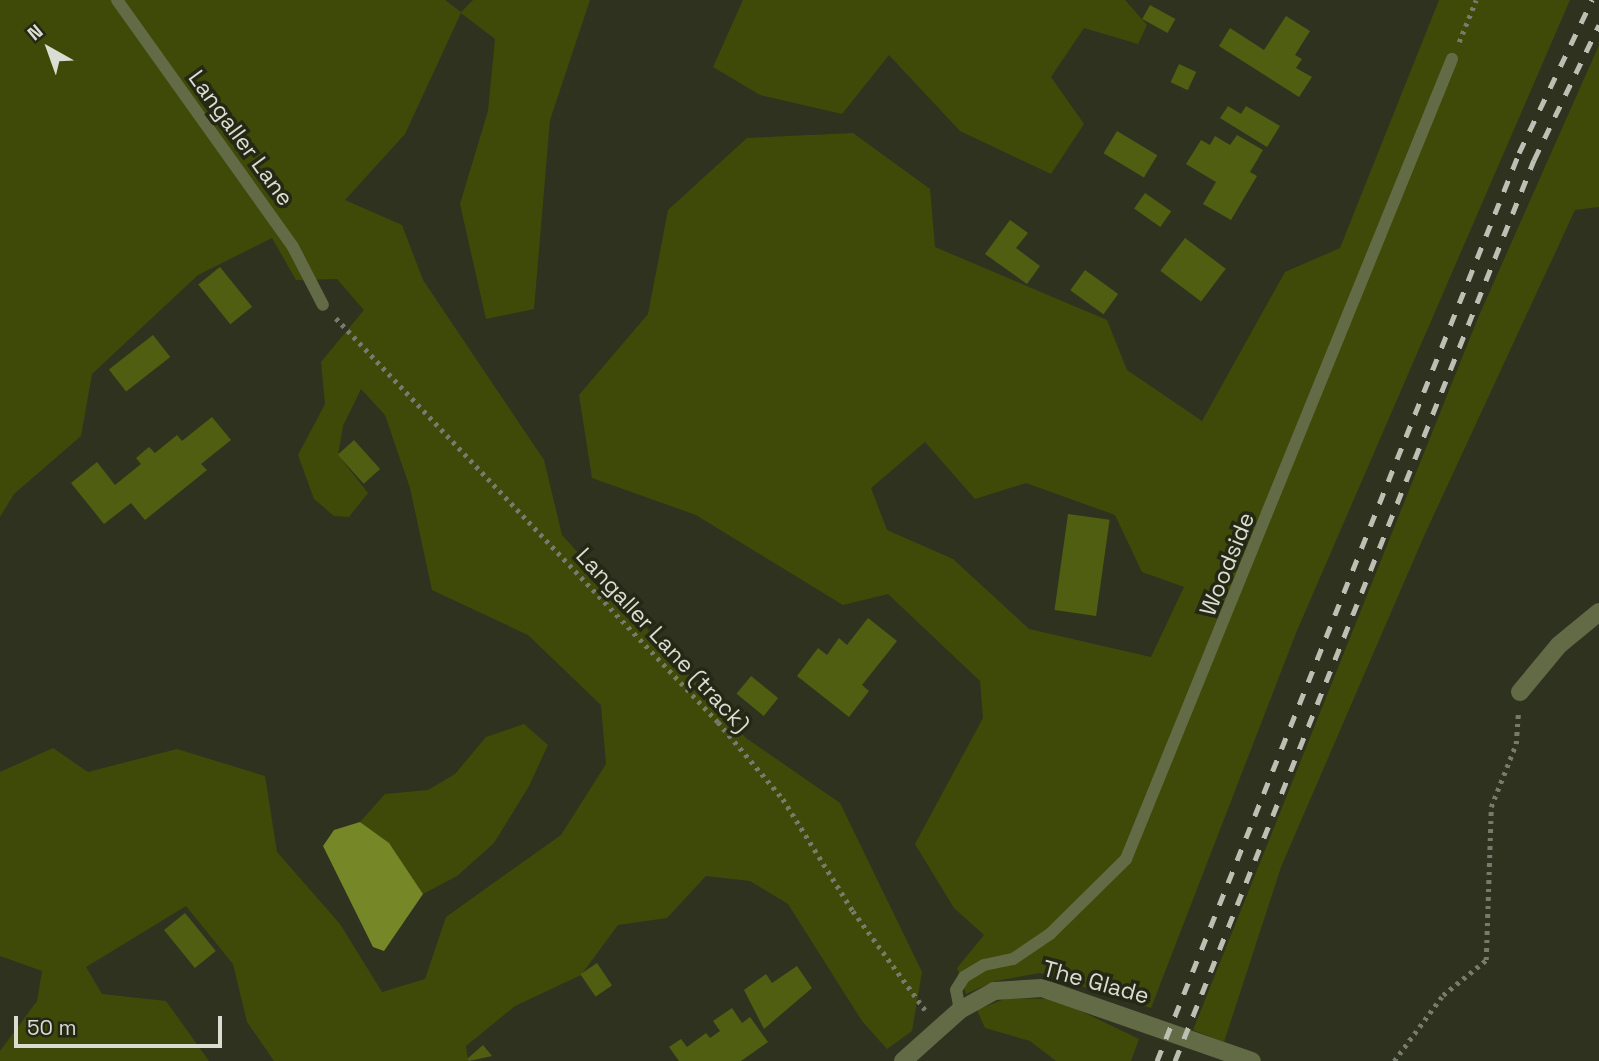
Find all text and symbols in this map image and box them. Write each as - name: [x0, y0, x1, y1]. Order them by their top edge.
- north arrow: [14, 14, 84, 84]
- text: N: [22, 19, 48, 46]
- street label: Langaller Lane: [183, 65, 299, 211]
- street label: Woodside: [1194, 508, 1260, 620]
- street label: Langaller Lane (track): [570, 542, 756, 738]
- street label: The Glade: [1040, 955, 1152, 1009]
- scale bar: [18, 1002, 226, 1046]
- text: 50 m: [27, 1014, 77, 1041]

